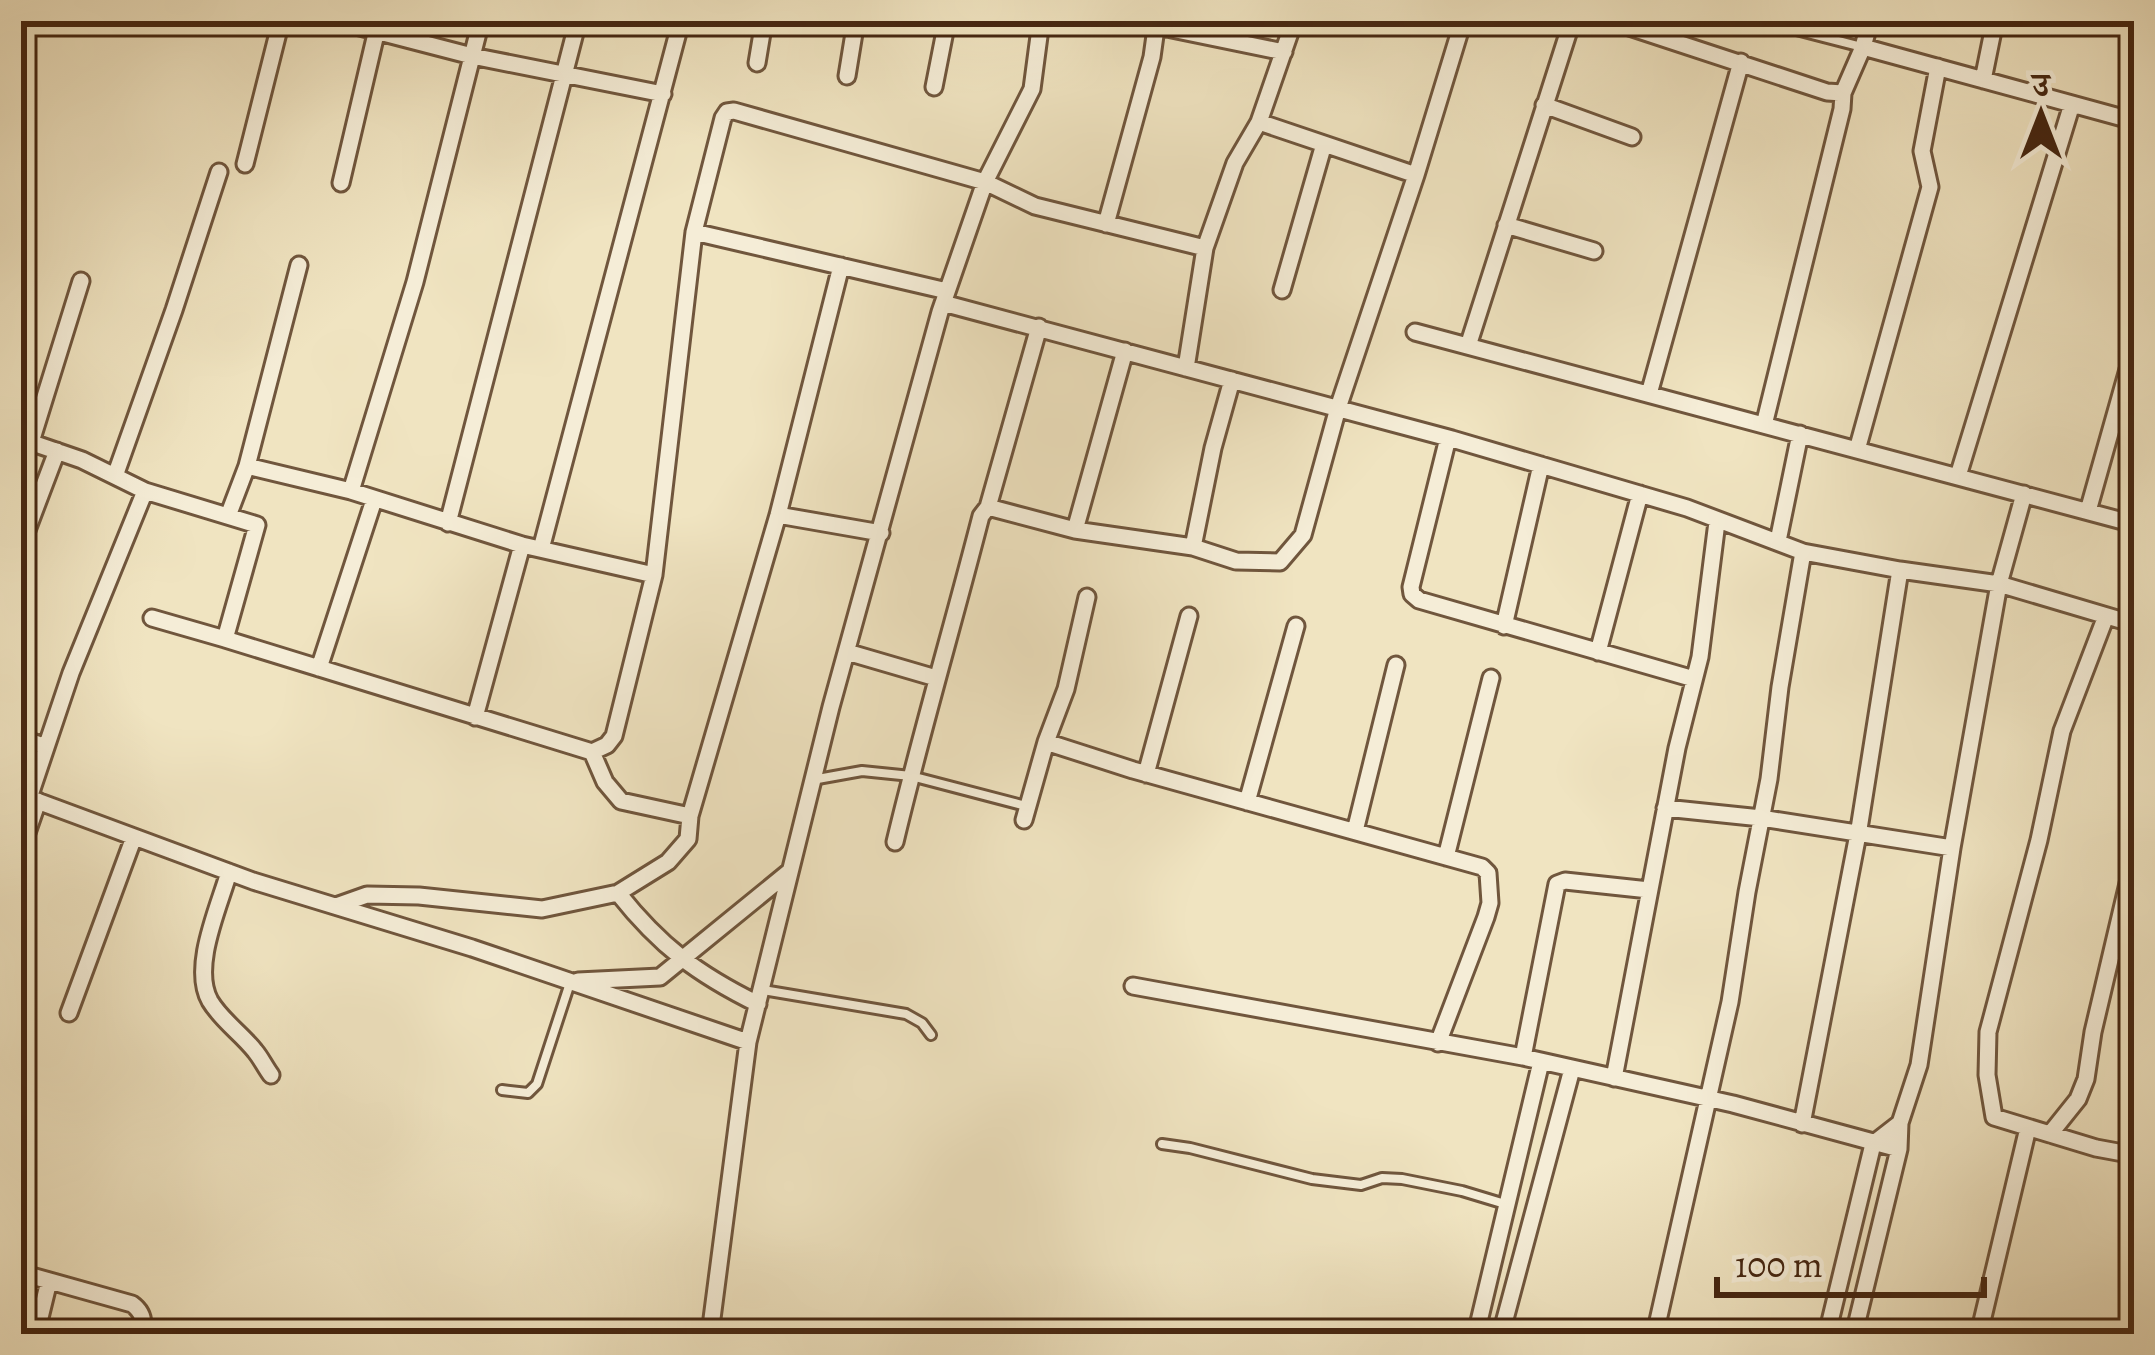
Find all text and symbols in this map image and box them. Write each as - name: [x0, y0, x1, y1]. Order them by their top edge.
- north arrow: [1981, 54, 2101, 174]
- text: उ: [2031, 62, 2052, 107]
- scale bar: [1717, 1223, 1984, 1297]
- text: 100 m: [1735, 1240, 1823, 1289]

